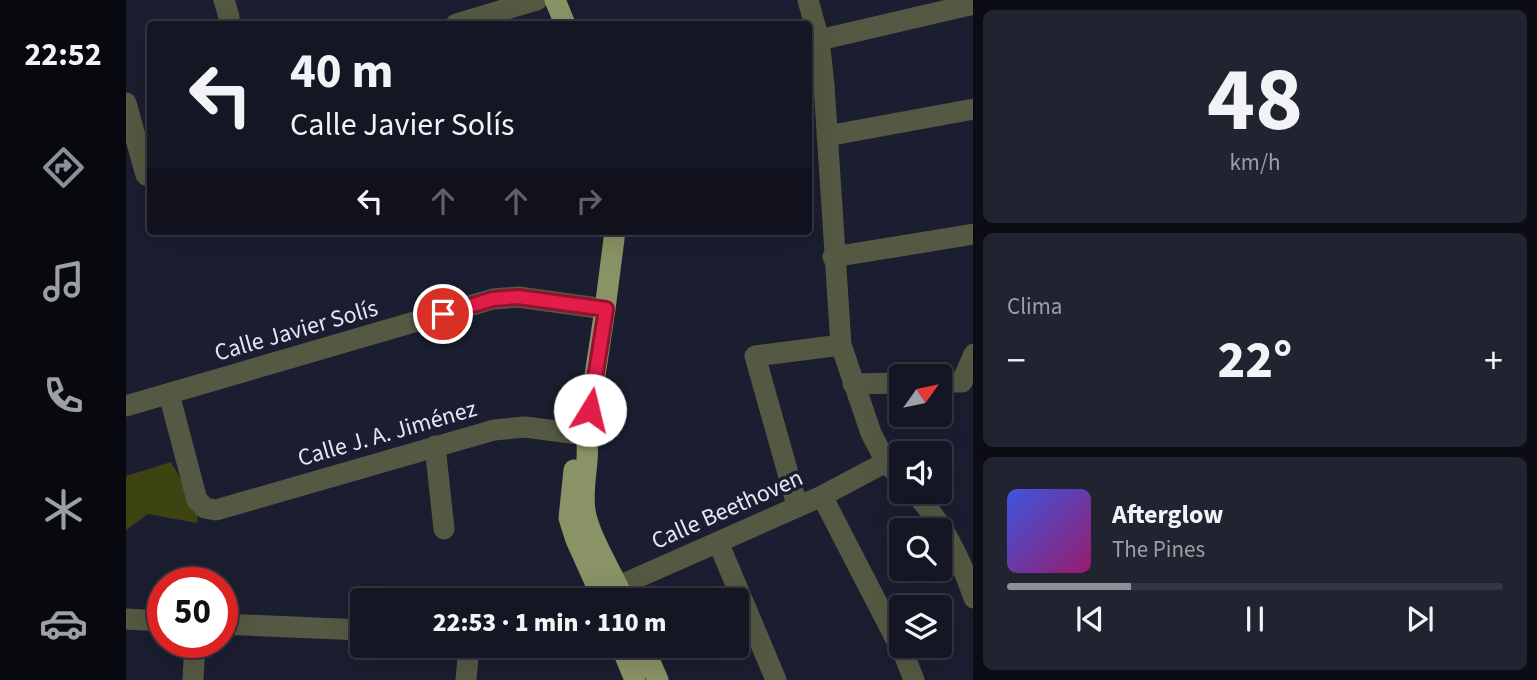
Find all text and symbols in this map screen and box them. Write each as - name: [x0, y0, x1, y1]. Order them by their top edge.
- text: 22:52: [24, 32, 102, 78]
- text: 48: [1207, 36, 1303, 165]
- text: 40 m: [290, 37, 394, 107]
- icon: left: [175, 49, 266, 140]
- text: Calle Javier Solís: [290, 102, 515, 148]
- icon: directions: [39, 143, 88, 192]
- text: km/h: [1229, 146, 1281, 179]
- icon: left: [351, 182, 389, 220]
- icon: ahead: [424, 182, 462, 220]
- icon: ahead: [497, 182, 535, 220]
- icon: right: [570, 182, 608, 220]
- icon: music: [39, 257, 88, 306]
- pin: [413, 284, 473, 344]
- street label: Calle Javier Solís: [210, 290, 382, 371]
- text: Clima: [1007, 290, 1062, 323]
- icon: arrive: [424, 295, 462, 333]
- text: 22°: [1218, 324, 1292, 398]
- text: −: [1007, 334, 1026, 388]
- text: +: [1484, 334, 1503, 388]
- north arrow: [889, 364, 952, 427]
- map controls: [889, 364, 952, 658]
- icon: phone: [39, 371, 88, 420]
- position arrow: [553, 373, 627, 447]
- street label: Calle J. A. Jiménez: [294, 391, 481, 476]
- button: sound: [889, 441, 952, 504]
- street label: Calle Beethoven: [646, 460, 809, 559]
- icon: climate: [39, 485, 88, 534]
- text: Afterglow: [1112, 496, 1223, 533]
- button: search: [889, 518, 952, 581]
- text: The Pines: [1112, 533, 1205, 566]
- speed limit sign: 50: [147, 567, 238, 658]
- button: layers: [889, 595, 952, 658]
- icon: car: [39, 599, 88, 648]
- icon: previous: [1071, 600, 1109, 638]
- icon: pause: [1236, 600, 1274, 638]
- icon: next: [1401, 600, 1439, 638]
- text: 22:53 · 1 min · 110 m: [433, 604, 666, 641]

